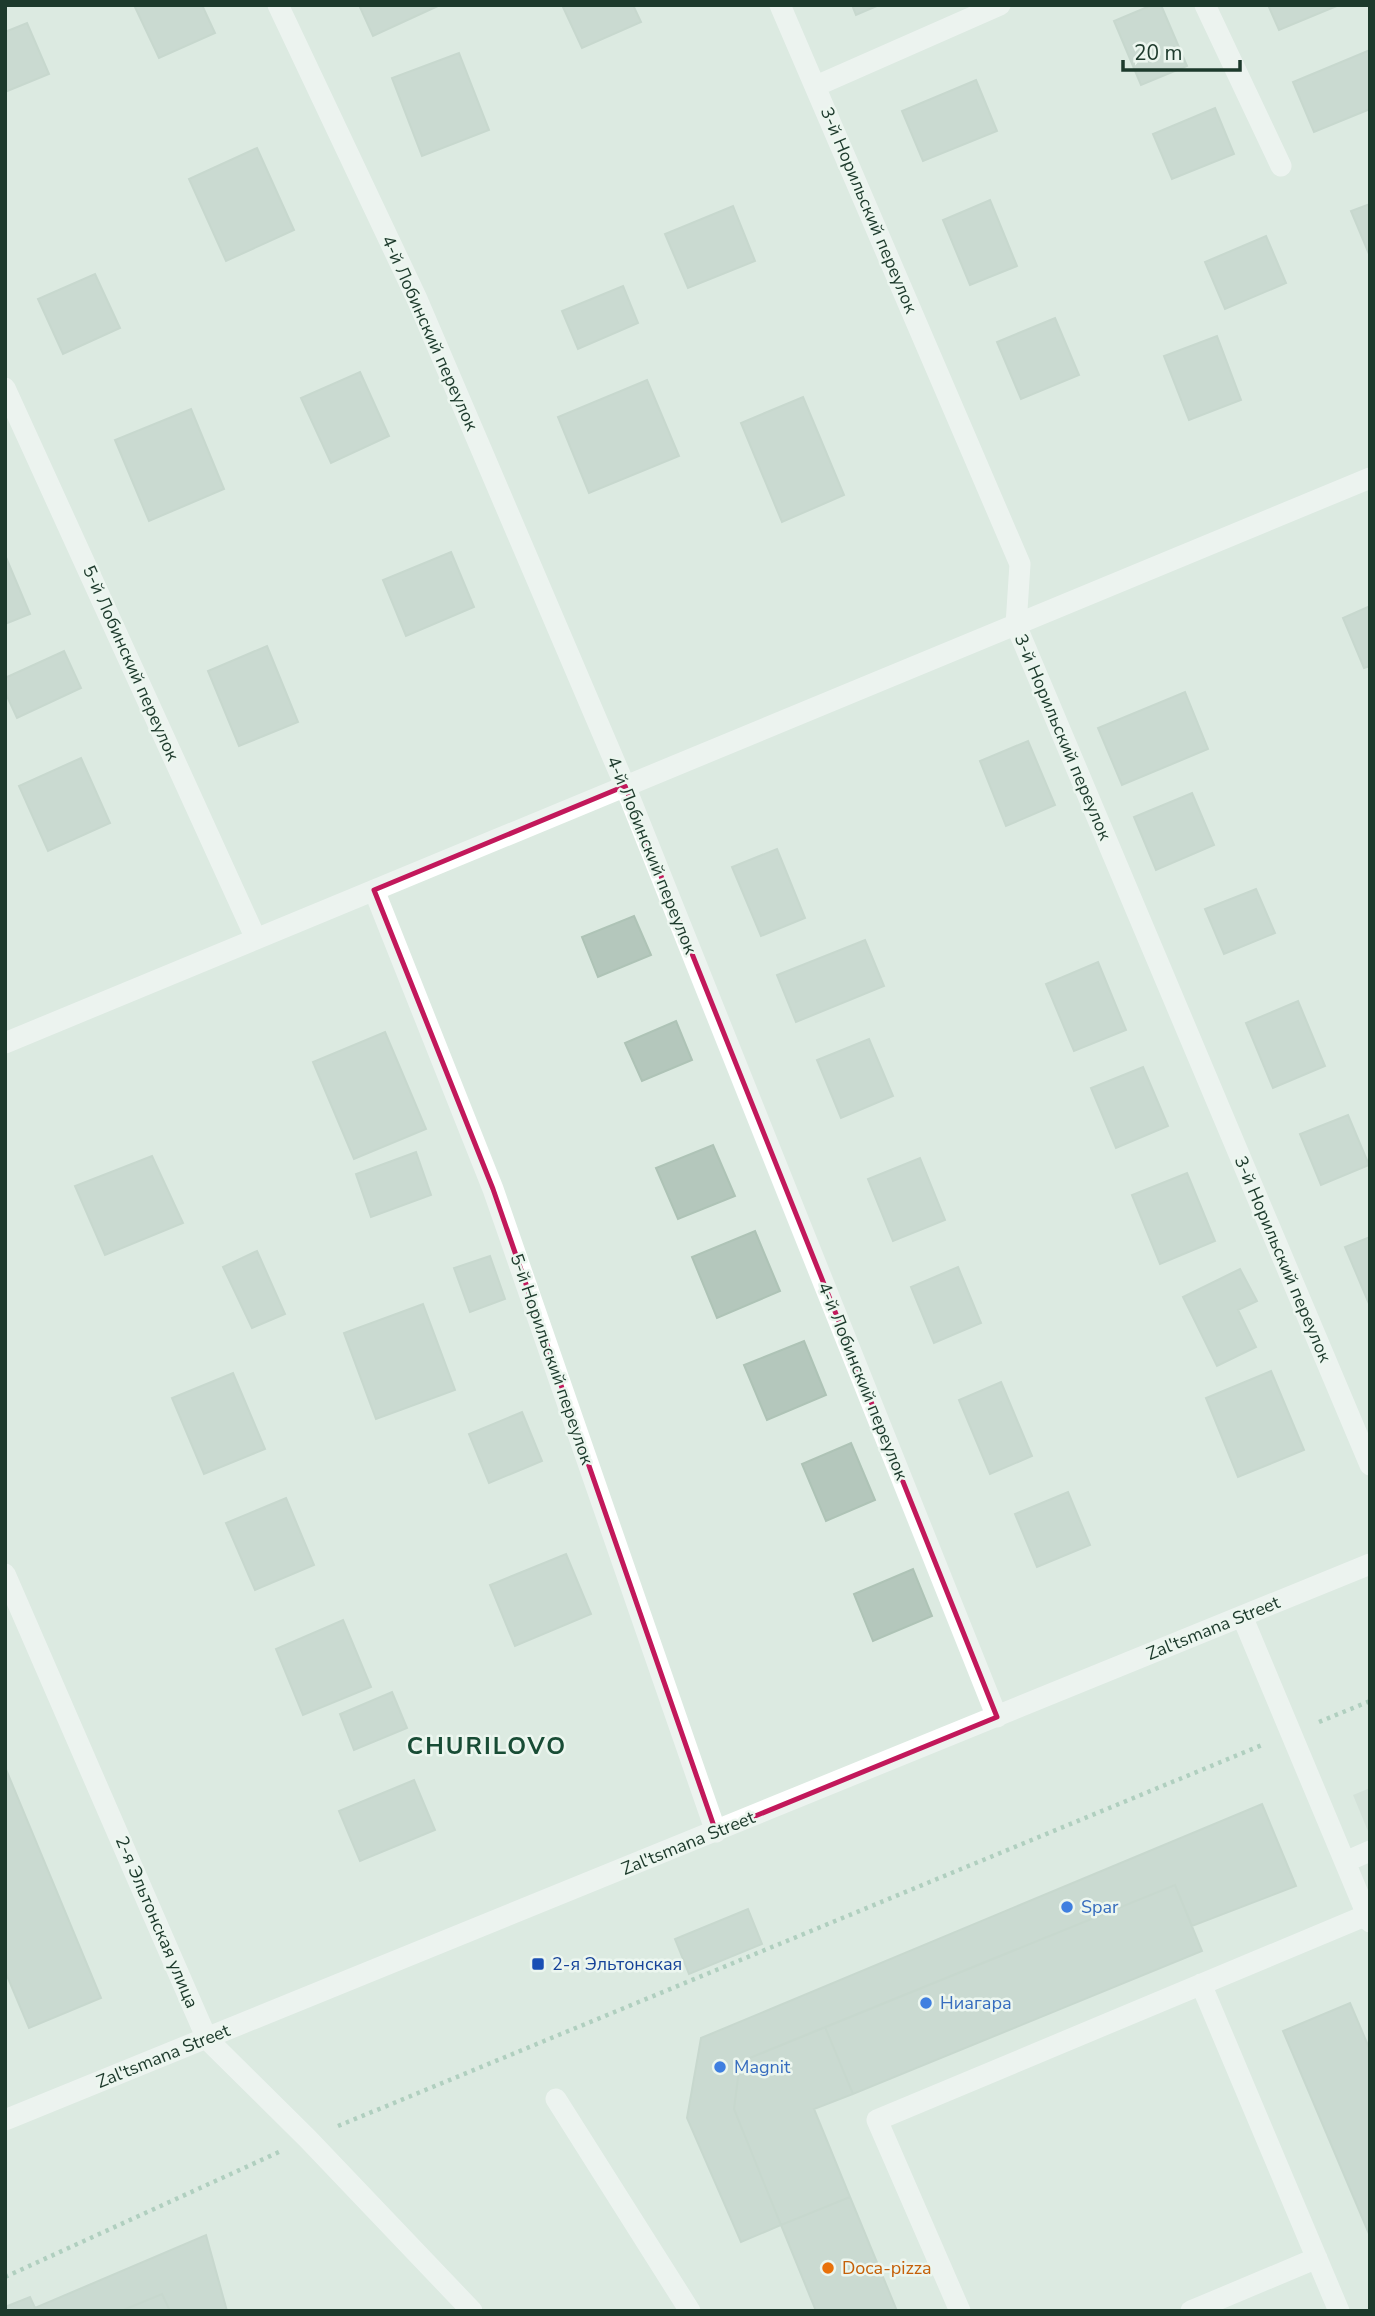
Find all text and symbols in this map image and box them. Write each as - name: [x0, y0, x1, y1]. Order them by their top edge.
- scale bar: [1123, 28, 1240, 72]
- text: 20 m: [1134, 39, 1183, 67]
- street label: 3-й Норильский переулок: [815, 103, 924, 317]
- street label: 4-й Лобинский переулок: [376, 232, 484, 435]
- street label: 5-й Лобинский переулок: [77, 562, 185, 765]
- street label: 3-й Норильский переулок: [1009, 630, 1118, 844]
- street label: 4-й Лобинский переулок: [601, 752, 703, 958]
- street label: 3-й Норильский переулок: [1229, 1152, 1338, 1366]
- street label: 5-й Норильский переулок: [505, 1250, 600, 1468]
- street label: 4-й Лобинский переулок: [812, 1278, 914, 1484]
- street label: Zal'tsmana Street: [1143, 1590, 1284, 1666]
- district label: CHURILOVO: [407, 1730, 567, 1762]
- street label: Zal'tsmana Street: [618, 1805, 759, 1881]
- street label: 2-я Эльтонская улица: [110, 1832, 204, 2012]
- place label: Spar: [1081, 1895, 1119, 1919]
- marker: Spar: [1059, 1899, 1075, 1915]
- place label: 2-я Эльтонская: [552, 1952, 682, 1976]
- marker: 2-я Эльтонская: [530, 1956, 546, 1972]
- place label: Ниагара: [940, 1991, 1012, 2015]
- marker: Ниагара: [918, 1995, 934, 2011]
- street label: Zal'tsmana Street: [93, 2018, 234, 2094]
- place label: Magnit: [734, 2055, 791, 2079]
- marker: Magnit: [712, 2059, 728, 2075]
- place label: Doca-pizza: [842, 2256, 932, 2280]
- marker: Doca-pizza: [820, 2260, 836, 2276]

